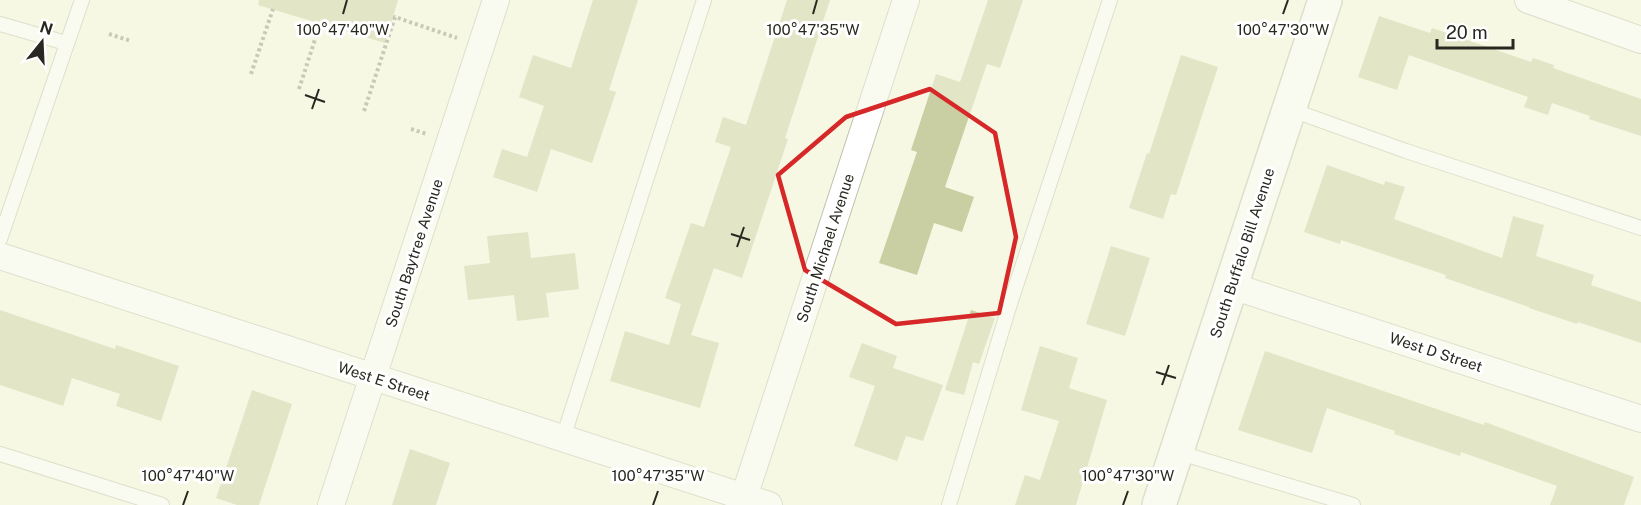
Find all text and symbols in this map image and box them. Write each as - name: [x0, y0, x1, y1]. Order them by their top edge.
- north arrow: [12, 12, 72, 72]
- scale bar: [1437, 12, 1514, 50]
- text: N: [38, 17, 55, 39]
- text: 100°47'40"W: [297, 21, 389, 38]
- text: 100°47'35"W: [766, 21, 860, 38]
- text: 100°47'30"W: [1237, 21, 1329, 38]
- text: 20 m: [1446, 22, 1488, 43]
- street label: South Buffalo Bill Avenue: [1206, 166, 1278, 340]
- street label: South Michael Avenue: [793, 171, 857, 325]
- street label: South Baytree Avenue: [382, 177, 446, 329]
- street label: West D Street: [1387, 329, 1485, 375]
- street label: West E Street: [336, 358, 432, 404]
- text: 100°47'40"W: [142, 467, 234, 484]
- text: 100°47'35"W: [611, 467, 705, 484]
- text: 100°47'30"W: [1082, 467, 1174, 484]

